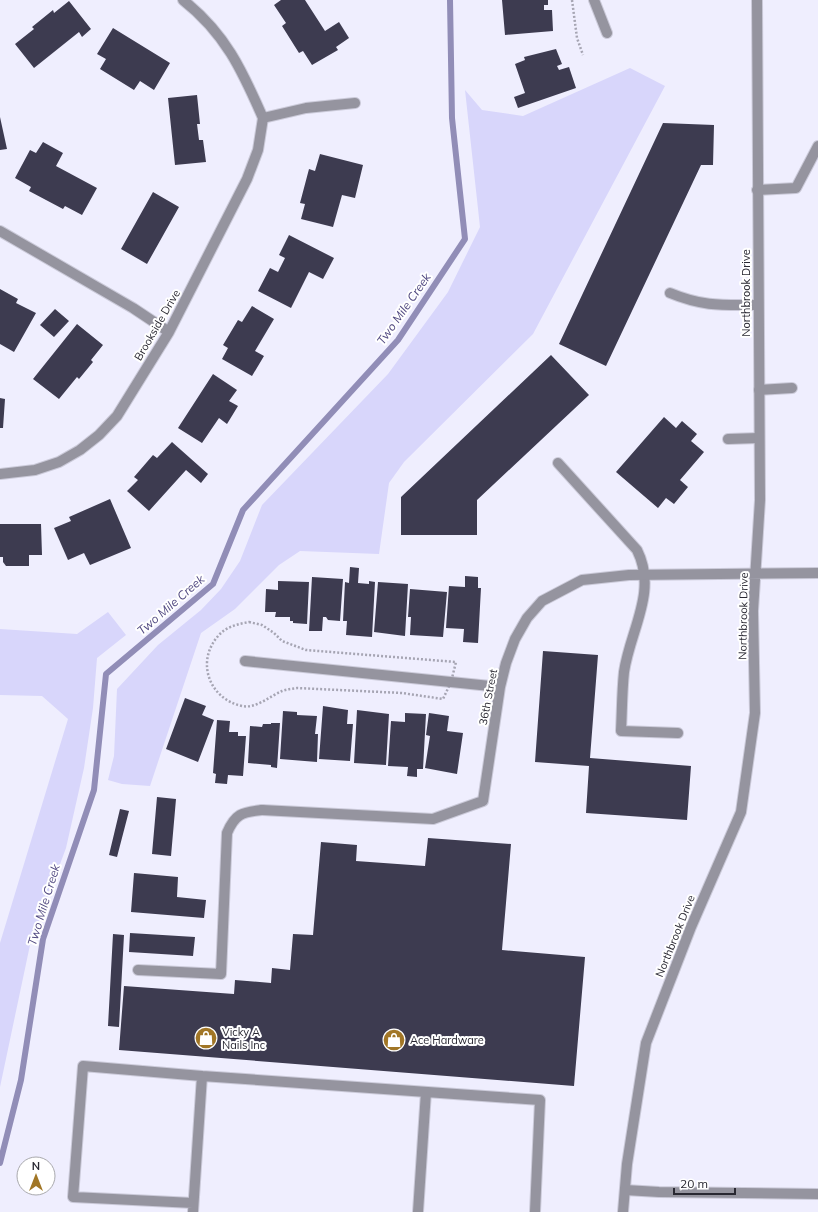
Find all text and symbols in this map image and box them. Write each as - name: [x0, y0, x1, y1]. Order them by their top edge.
- street label: Northbrook Drive: [739, 249, 753, 337]
- water label: Two Mile Creek: [373, 269, 434, 347]
- street label: Brookside Drive: [131, 287, 183, 363]
- water label: Two Mile Creek: [134, 571, 208, 638]
- street label: Northbrook Drive: [735, 572, 751, 660]
- street label: 36th Street: [476, 668, 500, 726]
- water label: Two Mile Creek: [24, 862, 63, 947]
- street label: Northbrook Drive: [652, 893, 698, 979]
- shop icon: Vicky A Nails Inc: [193, 1025, 219, 1051]
- place label: Vicky A Nails Inc: [222, 1025, 266, 1052]
- shop icon: Ace Hardware: [381, 1027, 407, 1053]
- place label: Ace Hardware: [410, 1033, 484, 1047]
- north arrow: [16, 1156, 56, 1196]
- text: N: [32, 1159, 40, 1173]
- scale bar: [674, 1170, 735, 1196]
- text: 20 m: [680, 1176, 708, 1191]

